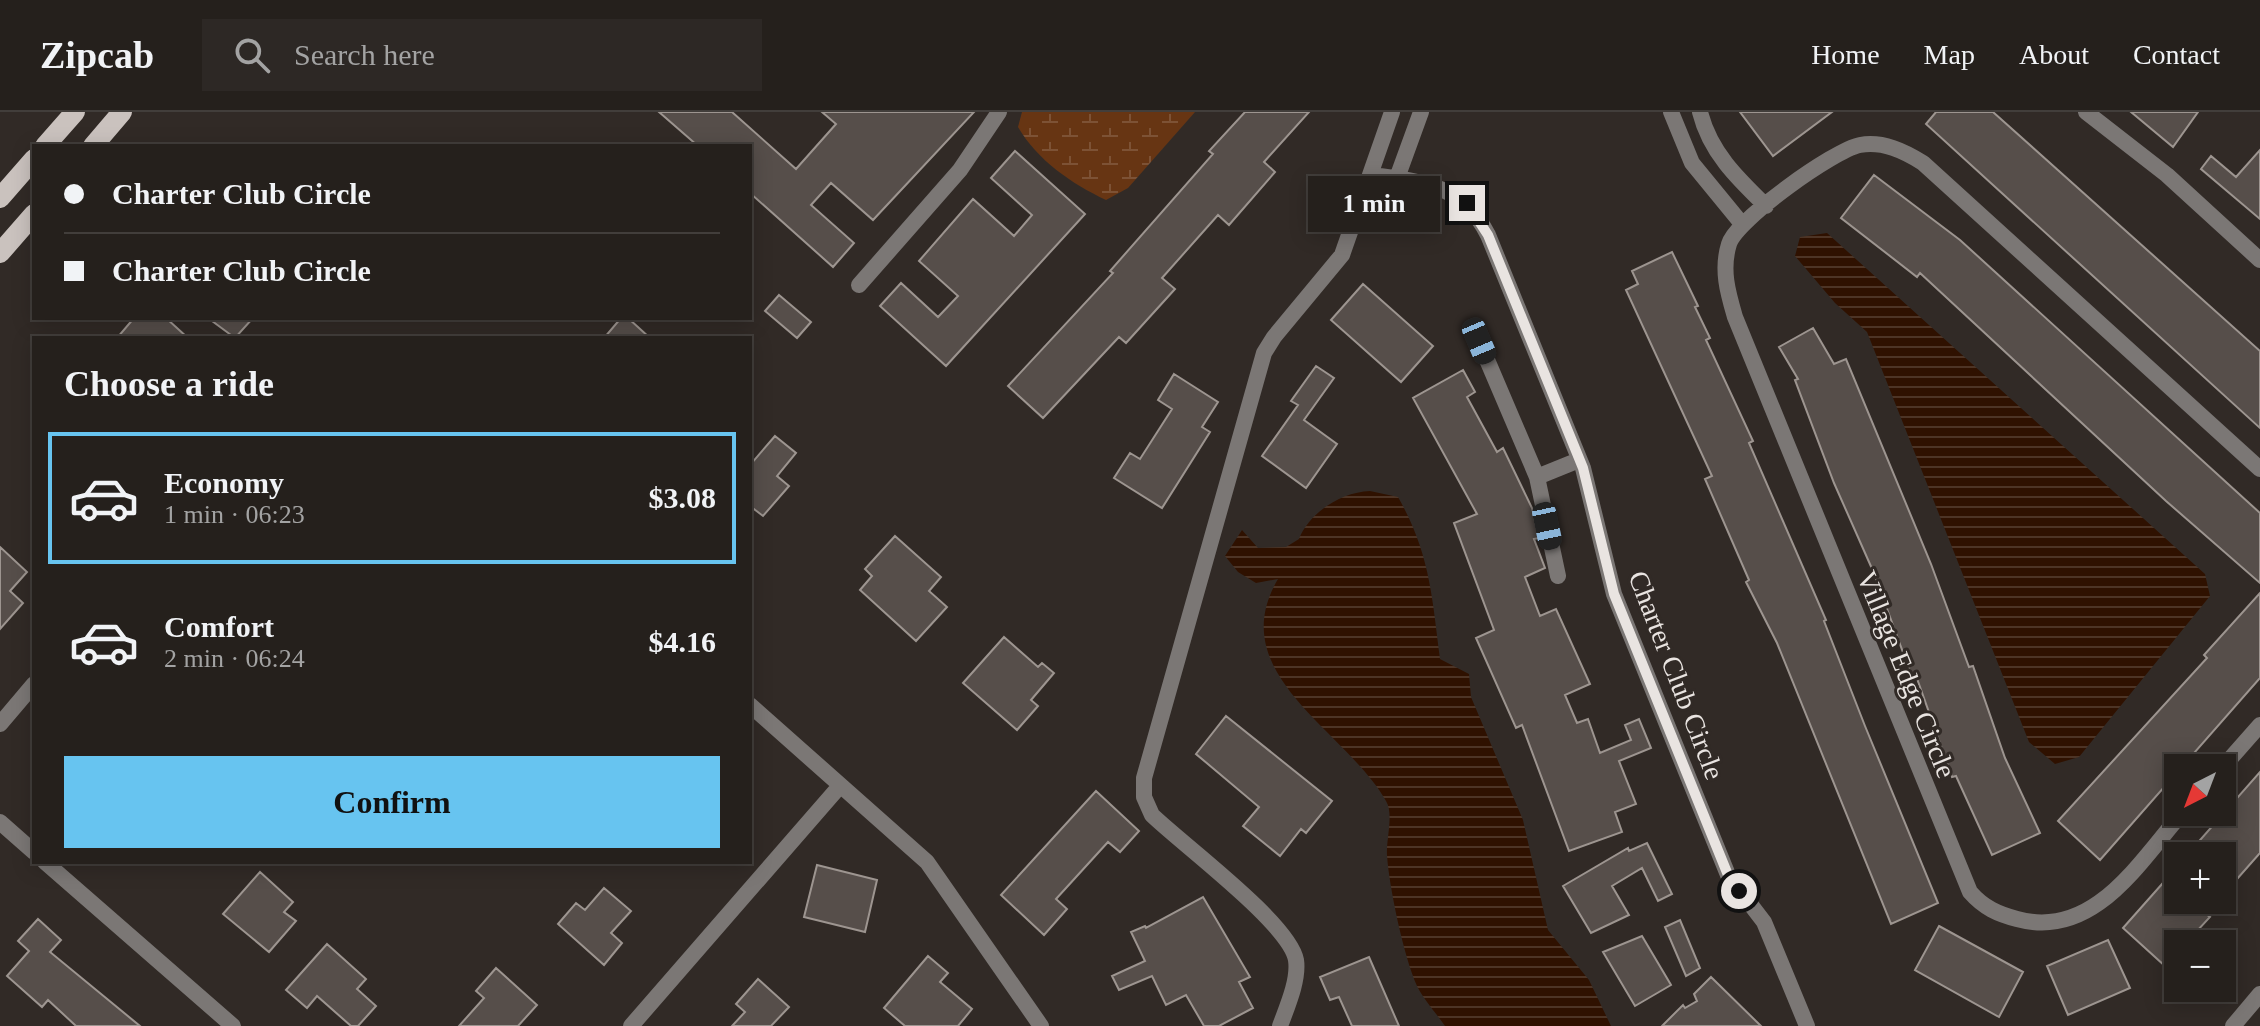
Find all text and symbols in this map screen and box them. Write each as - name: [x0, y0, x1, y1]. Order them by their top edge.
- search box: [202, 19, 762, 91]
- icon: search: [230, 33, 274, 77]
- text: Zipcab: [40, 34, 154, 76]
- text: Search here: [294, 38, 435, 71]
- text: Home: [1811, 39, 1880, 70]
- text: Map: [1924, 39, 1975, 70]
- text: About: [2019, 39, 2089, 70]
- text: Contact: [2133, 39, 2220, 70]
- callout: 1 min: [1307, 175, 1439, 231]
- text: Charter Club Circle: [112, 177, 371, 210]
- route end: [1449, 185, 1485, 221]
- text: 1 min: [1343, 189, 1405, 218]
- text: Charter Club Circle: [112, 254, 371, 287]
- car: [1459, 314, 1499, 368]
- text: Choose a ride: [64, 364, 274, 404]
- icon: car: [68, 462, 140, 534]
- text: Economy: [164, 466, 284, 499]
- text: $3.08: [649, 481, 716, 514]
- text: 1 min · 06:23: [164, 500, 305, 529]
- car: [1530, 500, 1564, 552]
- street label: Village Edge Circle: [1851, 566, 1962, 782]
- street label: Charter Club Circle: [1622, 567, 1731, 784]
- icon: car: [68, 606, 140, 678]
- text: Comfort: [164, 610, 274, 643]
- text: $4.16: [649, 625, 716, 658]
- text: 2 min · 06:24: [164, 644, 305, 673]
- north arrow: [2164, 754, 2236, 826]
- map controls: [2164, 754, 2236, 1002]
- button: Confirm: [64, 756, 720, 848]
- button: +: [2164, 842, 2236, 914]
- route start: [1721, 873, 1757, 909]
- button: −: [2164, 930, 2236, 1002]

